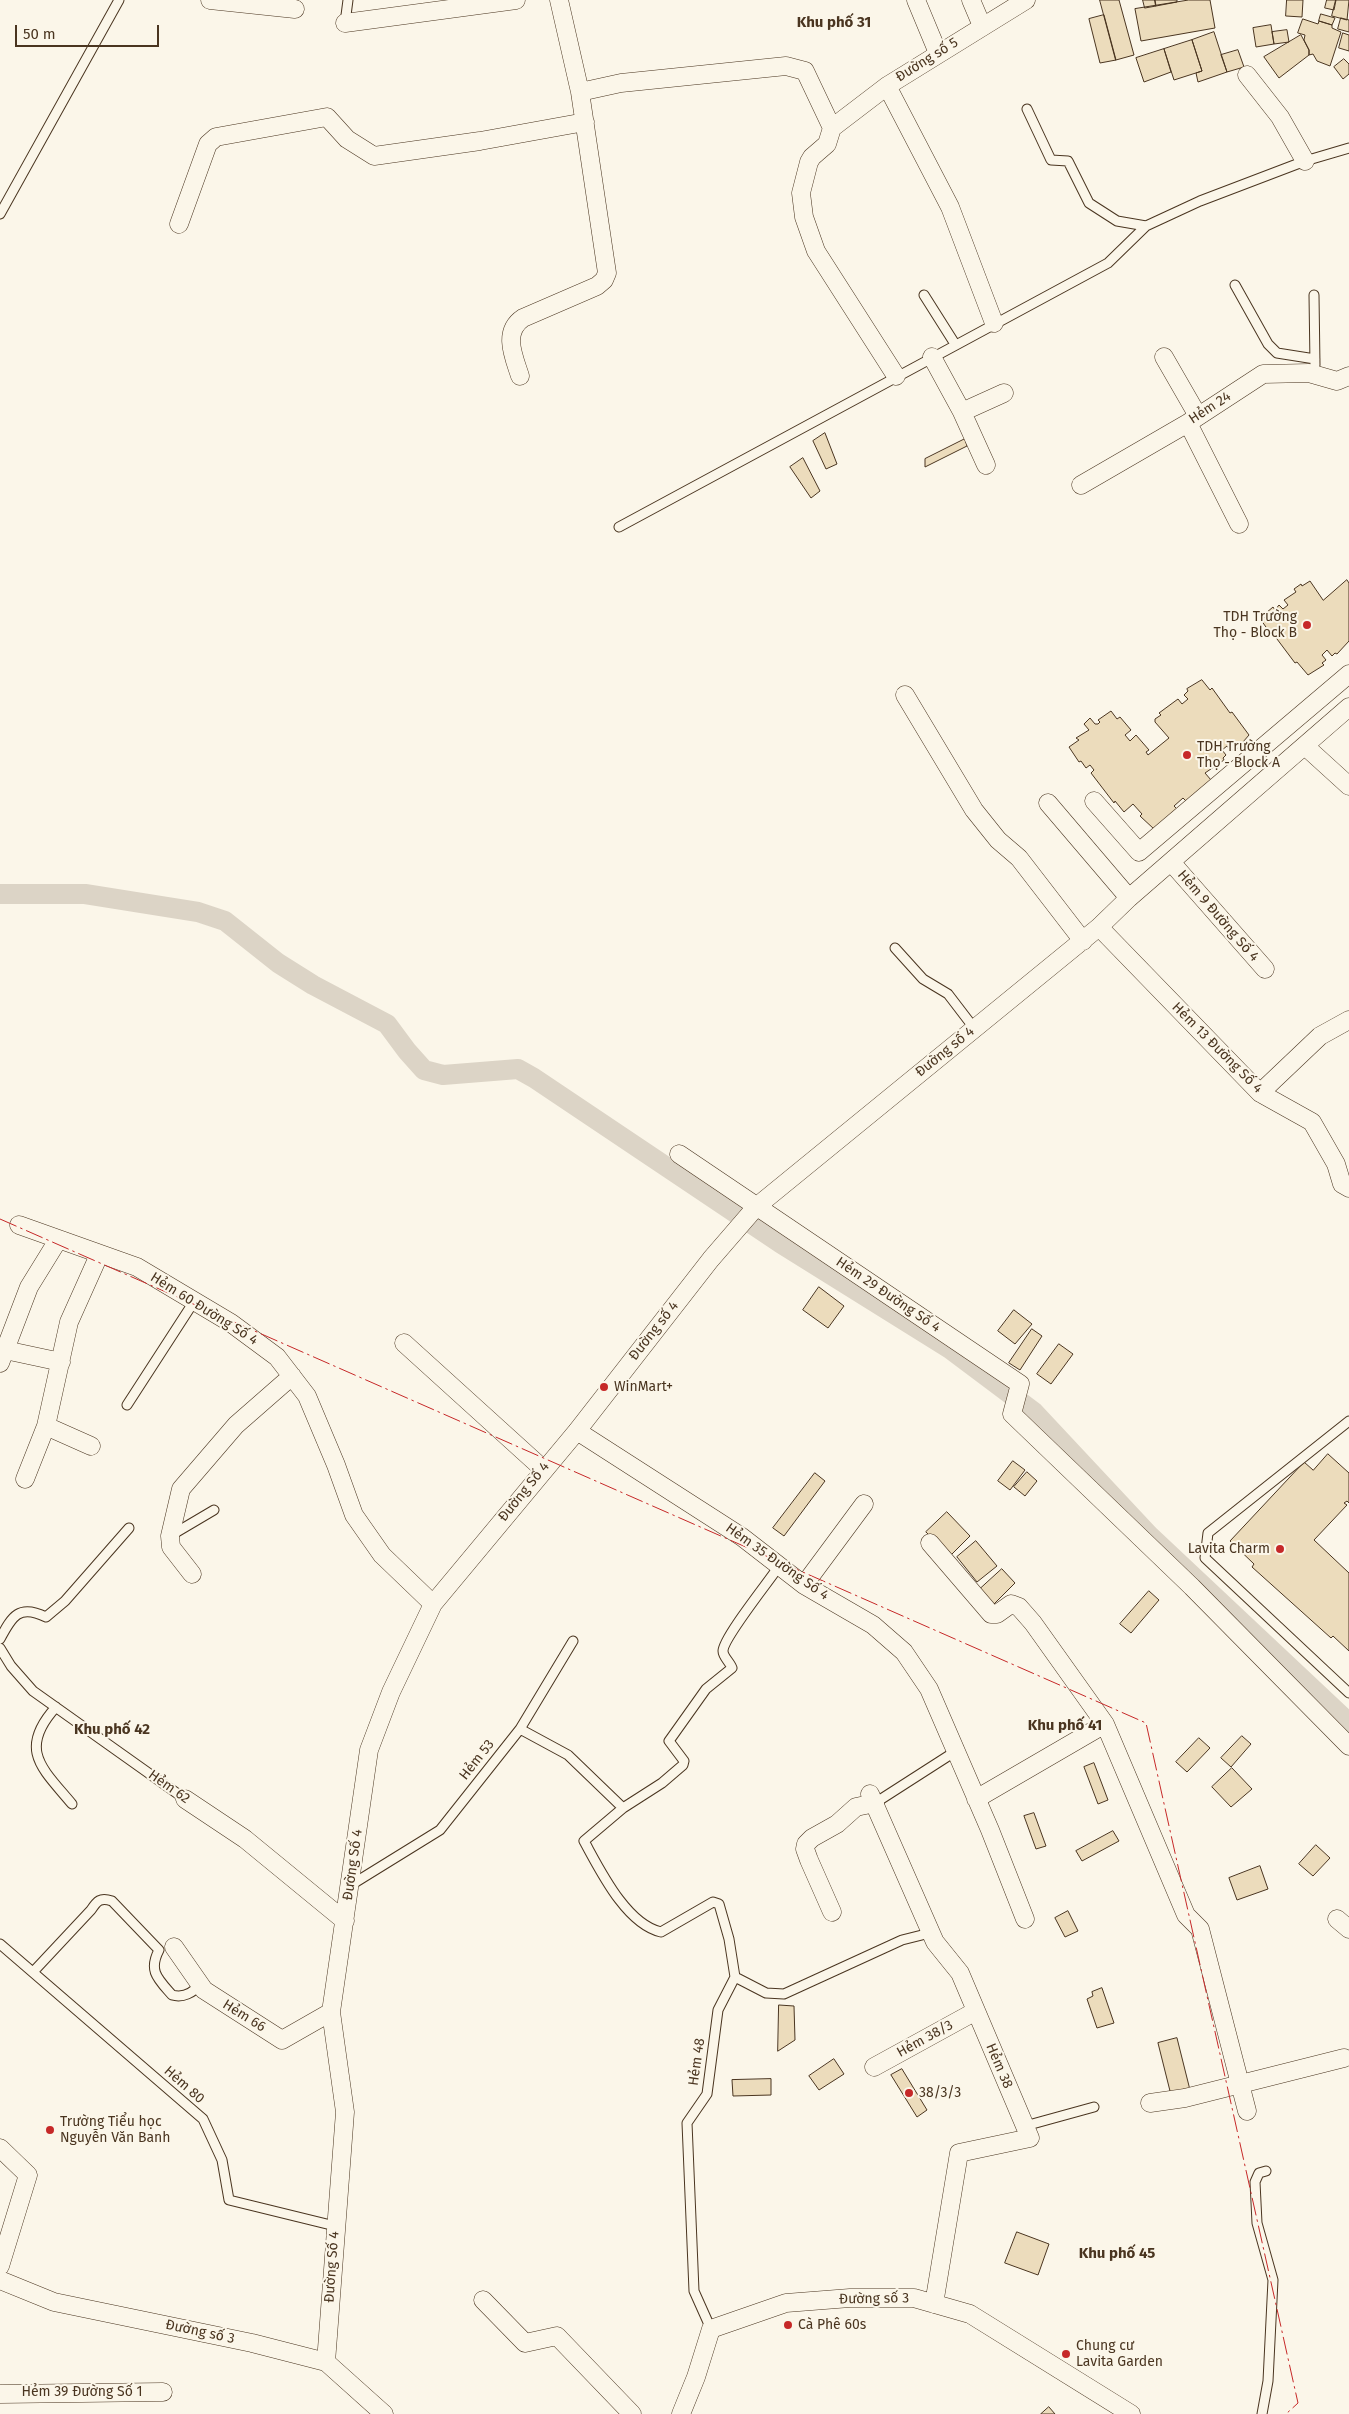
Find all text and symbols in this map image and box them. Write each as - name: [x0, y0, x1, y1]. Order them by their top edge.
- district label: Khu phố 31: [797, 14, 871, 32]
- scale bar: [18, 15, 161, 47]
- text: 50 m: [23, 25, 56, 43]
- street label: Đường số 5: [893, 34, 961, 86]
- street label: Hẻm 24: [1186, 388, 1234, 428]
- place label: TDH Trường Thọ - Block B: [1214, 609, 1297, 642]
- marker: TDH Trường Thọ - Block B: [1301, 619, 1313, 631]
- place label: TDH Trường Thọ - Block A: [1197, 739, 1280, 772]
- marker: TDH Trường Thọ - Block A: [1181, 749, 1193, 761]
- street label: Hẻm 9 Đường Số 4: [1174, 867, 1262, 965]
- street label: Hẻm 13 Đường Số 4: [1168, 999, 1266, 1097]
- street label: Đường số 4: [912, 1023, 978, 1081]
- street label: Hẻm 29 Đường Số 4: [833, 1254, 943, 1336]
- street label: Hẻm 60 Đường Số 4: [147, 1269, 261, 1349]
- street label: Đường số 4: [626, 1298, 682, 1364]
- place label: WinMart+: [614, 1379, 673, 1395]
- marker: WinMart+: [598, 1381, 610, 1393]
- street label: Đường Số 4: [495, 1459, 553, 1525]
- street label: Hẻm 35 Đường Số 4: [722, 1520, 832, 1604]
- place label: Lavita Charm: [1188, 1541, 1270, 1557]
- marker: Lavita Charm: [1274, 1543, 1286, 1555]
- district label: Khu phố 41: [1028, 1717, 1102, 1735]
- district label: Khu phố 42: [74, 1721, 150, 1739]
- street label: Hẻm 53: [456, 1736, 498, 1784]
- street label: Hẻm 62: [145, 1767, 193, 1807]
- street label: Đường Số 4: [340, 1828, 366, 1902]
- street label: Hẻm 66: [219, 1996, 269, 2036]
- street label: Hẻm 38/3: [894, 2017, 956, 2061]
- street label: Hẻm 48: [685, 2037, 709, 2087]
- street label: Hẻm 38: [982, 2041, 1016, 2091]
- street label: Hẻm 80: [160, 2063, 208, 2107]
- place label: 38/3/3: [919, 2085, 961, 2101]
- marker: 38/3/3: [903, 2087, 915, 2099]
- place label: Trường Tiểu học Nguyễn Văn Banh: [60, 2114, 171, 2146]
- marker: Trường Tiểu học Nguyễn Văn Banh: [44, 2124, 56, 2136]
- street label: Đường Số 4: [321, 2231, 343, 2303]
- district label: Khu phố 45: [1079, 2245, 1155, 2263]
- street label: Đường số 3: [839, 2290, 909, 2308]
- street label: Đường số 3: [164, 2316, 236, 2348]
- place label: Cà Phê 60s: [798, 2317, 866, 2333]
- marker: Cà Phê 60s: [782, 2319, 794, 2331]
- place label: Chung cư Lavita Garden: [1076, 2338, 1163, 2370]
- marker: Chung cư Lavita Garden: [1060, 2348, 1072, 2360]
- street label: Hẻm 39 Đường Số 1: [21, 2384, 143, 2400]

